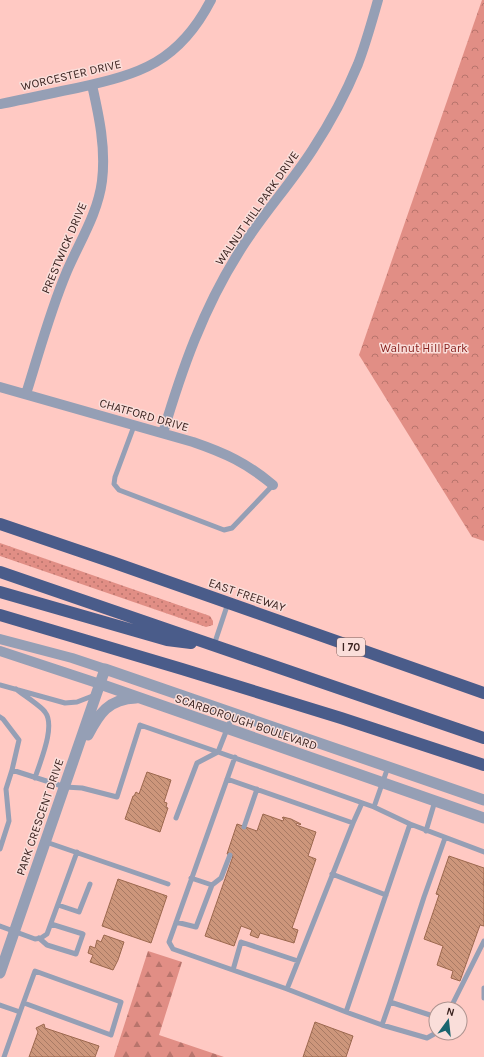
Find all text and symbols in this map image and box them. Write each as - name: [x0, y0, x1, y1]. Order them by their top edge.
- street label: WORCESTER DRIVE: [20, 57, 122, 93]
- street label: WALNUT HILL PARK DRIVE: [212, 148, 302, 268]
- street label: PRESTWICK DRIVE: [38, 200, 90, 296]
- park label: Walnut Hill Park: [380, 341, 468, 355]
- street label: CHATFORD DRIVE: [98, 396, 190, 434]
- street label: EAST FREEWAY: [207, 575, 288, 615]
- road number: I 70: [337, 638, 365, 656]
- street label: SCARBOROUGH BOULEVARD: [173, 691, 319, 753]
- street label: PARK CRESCENT DRIVE: [13, 757, 67, 877]
- north arrow: [428, 1001, 468, 1041]
- text: N: [445, 1005, 456, 1019]

